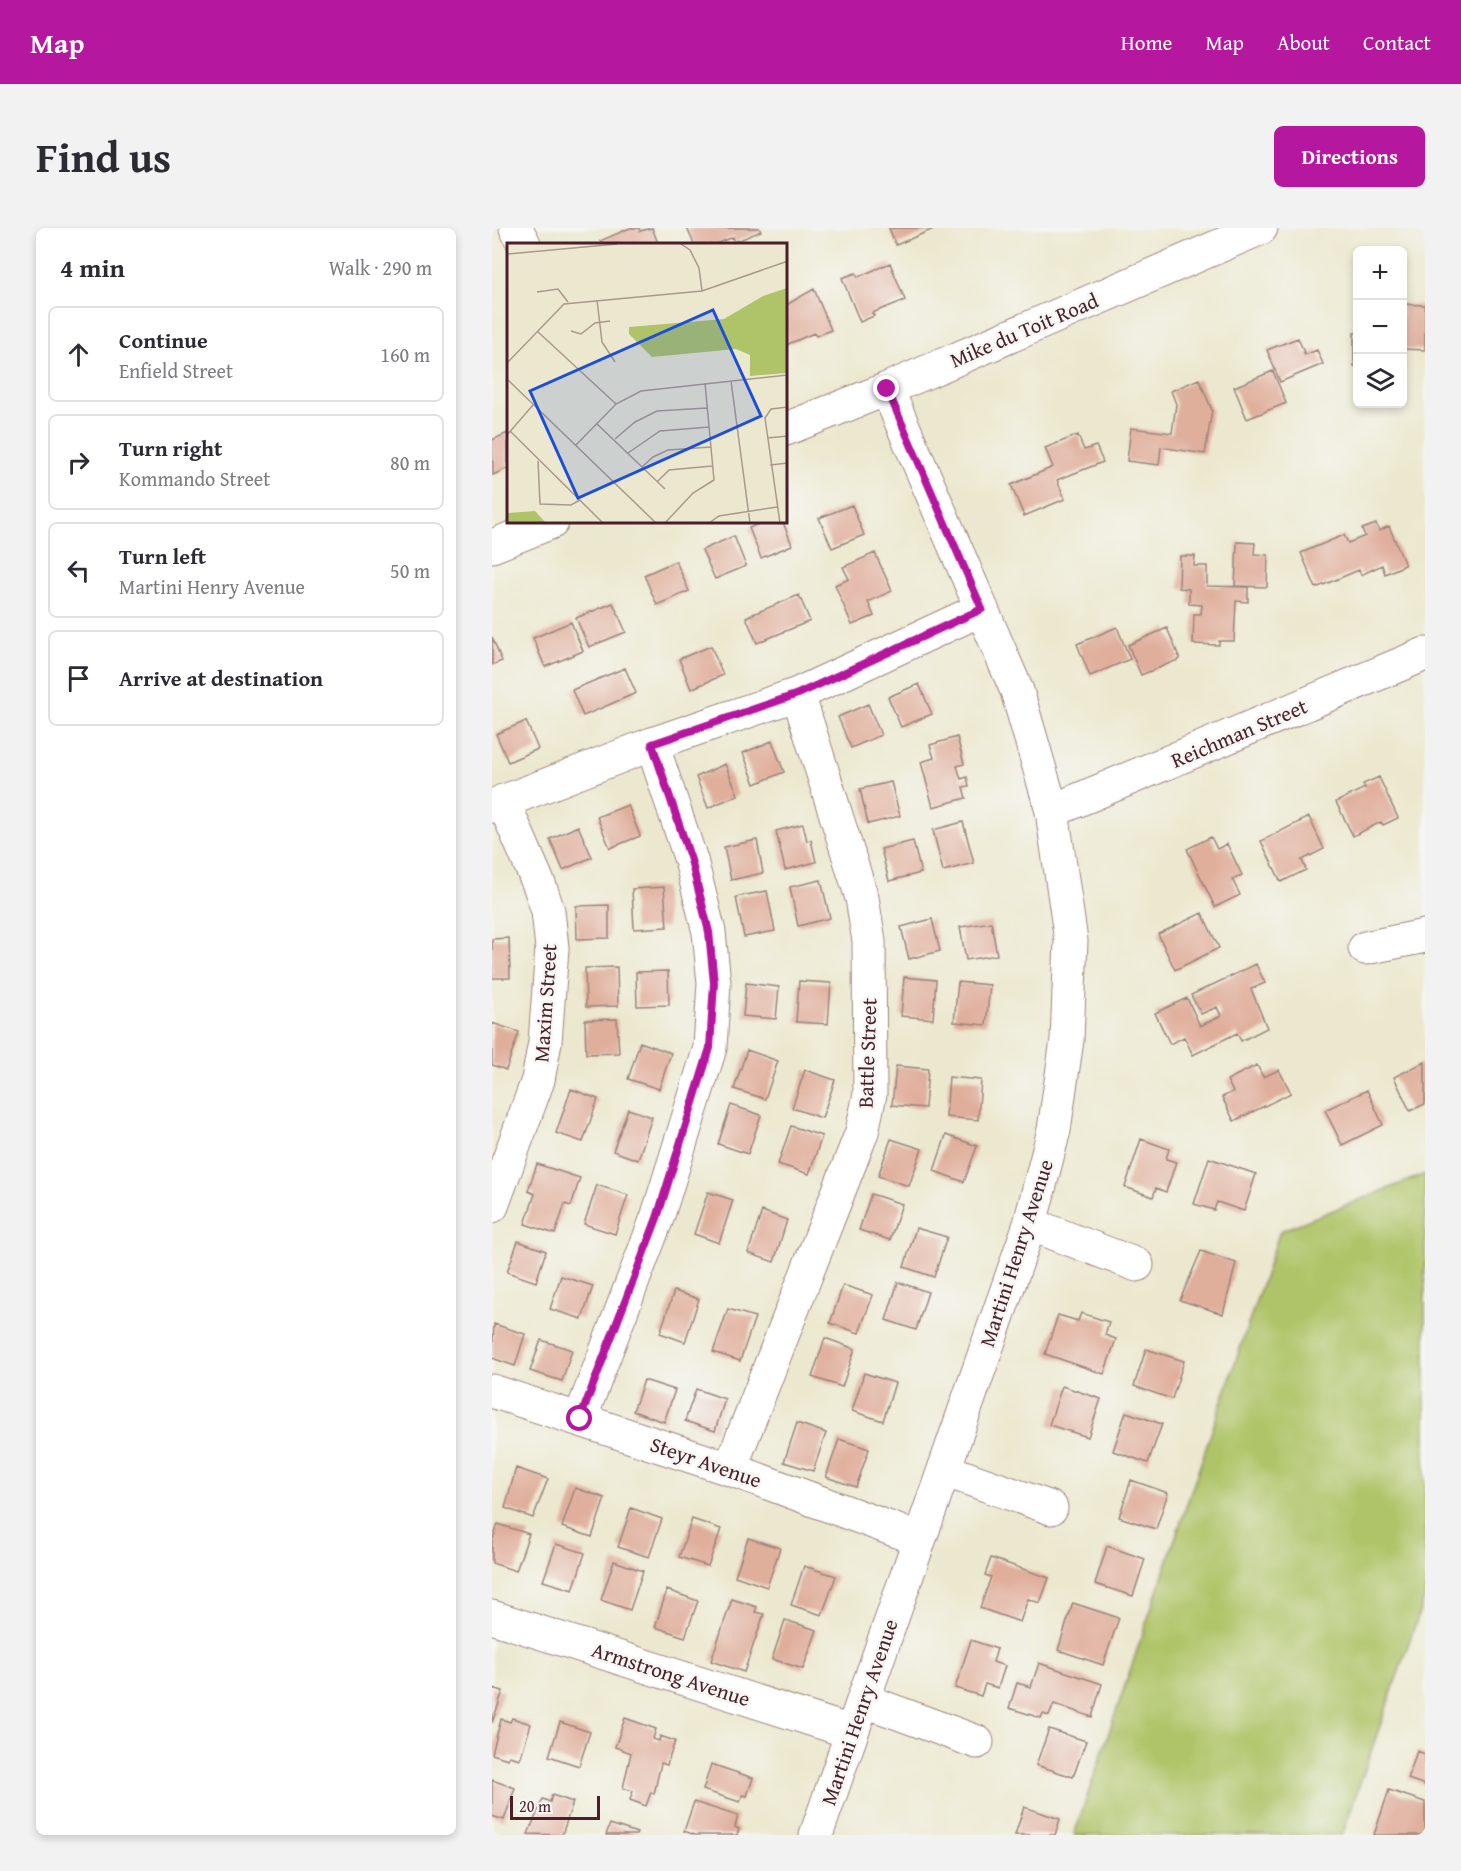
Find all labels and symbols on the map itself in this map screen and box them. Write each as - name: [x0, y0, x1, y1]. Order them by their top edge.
- inset map: [507, 243, 788, 524]
- street label: Mike du Toit Road: [945, 284, 1104, 375]
- route end: [873, 375, 899, 401]
- street label: Reichman Street: [1166, 690, 1312, 776]
- street label: Maxim Street: [525, 942, 565, 1063]
- street label: Battle Street: [850, 997, 884, 1109]
- street label: Martini Henry Avenue: [971, 1155, 1061, 1351]
- route start: [566, 1405, 592, 1431]
- street label: Steyr Avenue: [646, 1428, 766, 1496]
- street label: Martini Henry Avenue: [813, 1615, 905, 1809]
- street label: Armstrong Avenue: [588, 1634, 754, 1714]
- scale bar: [510, 1793, 600, 1820]

